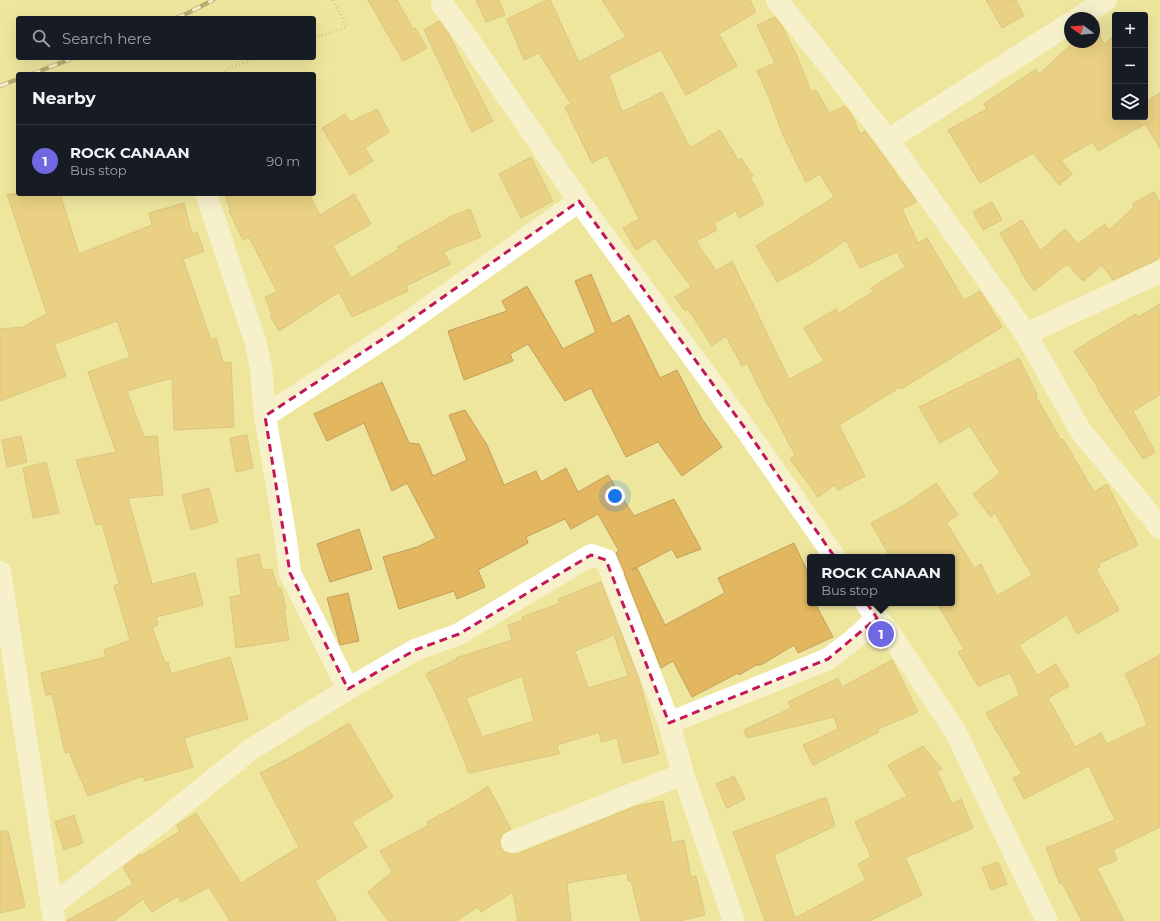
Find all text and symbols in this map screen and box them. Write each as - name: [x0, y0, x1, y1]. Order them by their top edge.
- north arrow: [1064, 12, 1100, 48]
- map controls: [1112, 12, 1148, 120]
- button: +: [1112, 12, 1148, 48]
- search box: [16, 16, 316, 60]
- icon: search: [30, 27, 52, 49]
- text: Search here: [62, 29, 151, 48]
- button: −: [1112, 48, 1148, 84]
- button: layers: [1112, 84, 1148, 120]
- text: Nearby: [32, 88, 96, 108]
- text: ROCK CANAAN: [70, 143, 190, 162]
- text: 1: [42, 153, 48, 169]
- text: 90 m: [266, 153, 300, 169]
- text: Bus stop: [70, 162, 127, 178]
- your location: [605, 486, 625, 506]
- popup: [807, 554, 955, 606]
- text: ROCK CANAAN: [821, 563, 941, 582]
- text: Bus stop: [821, 582, 878, 598]
- pin: 1: [868, 619, 894, 649]

